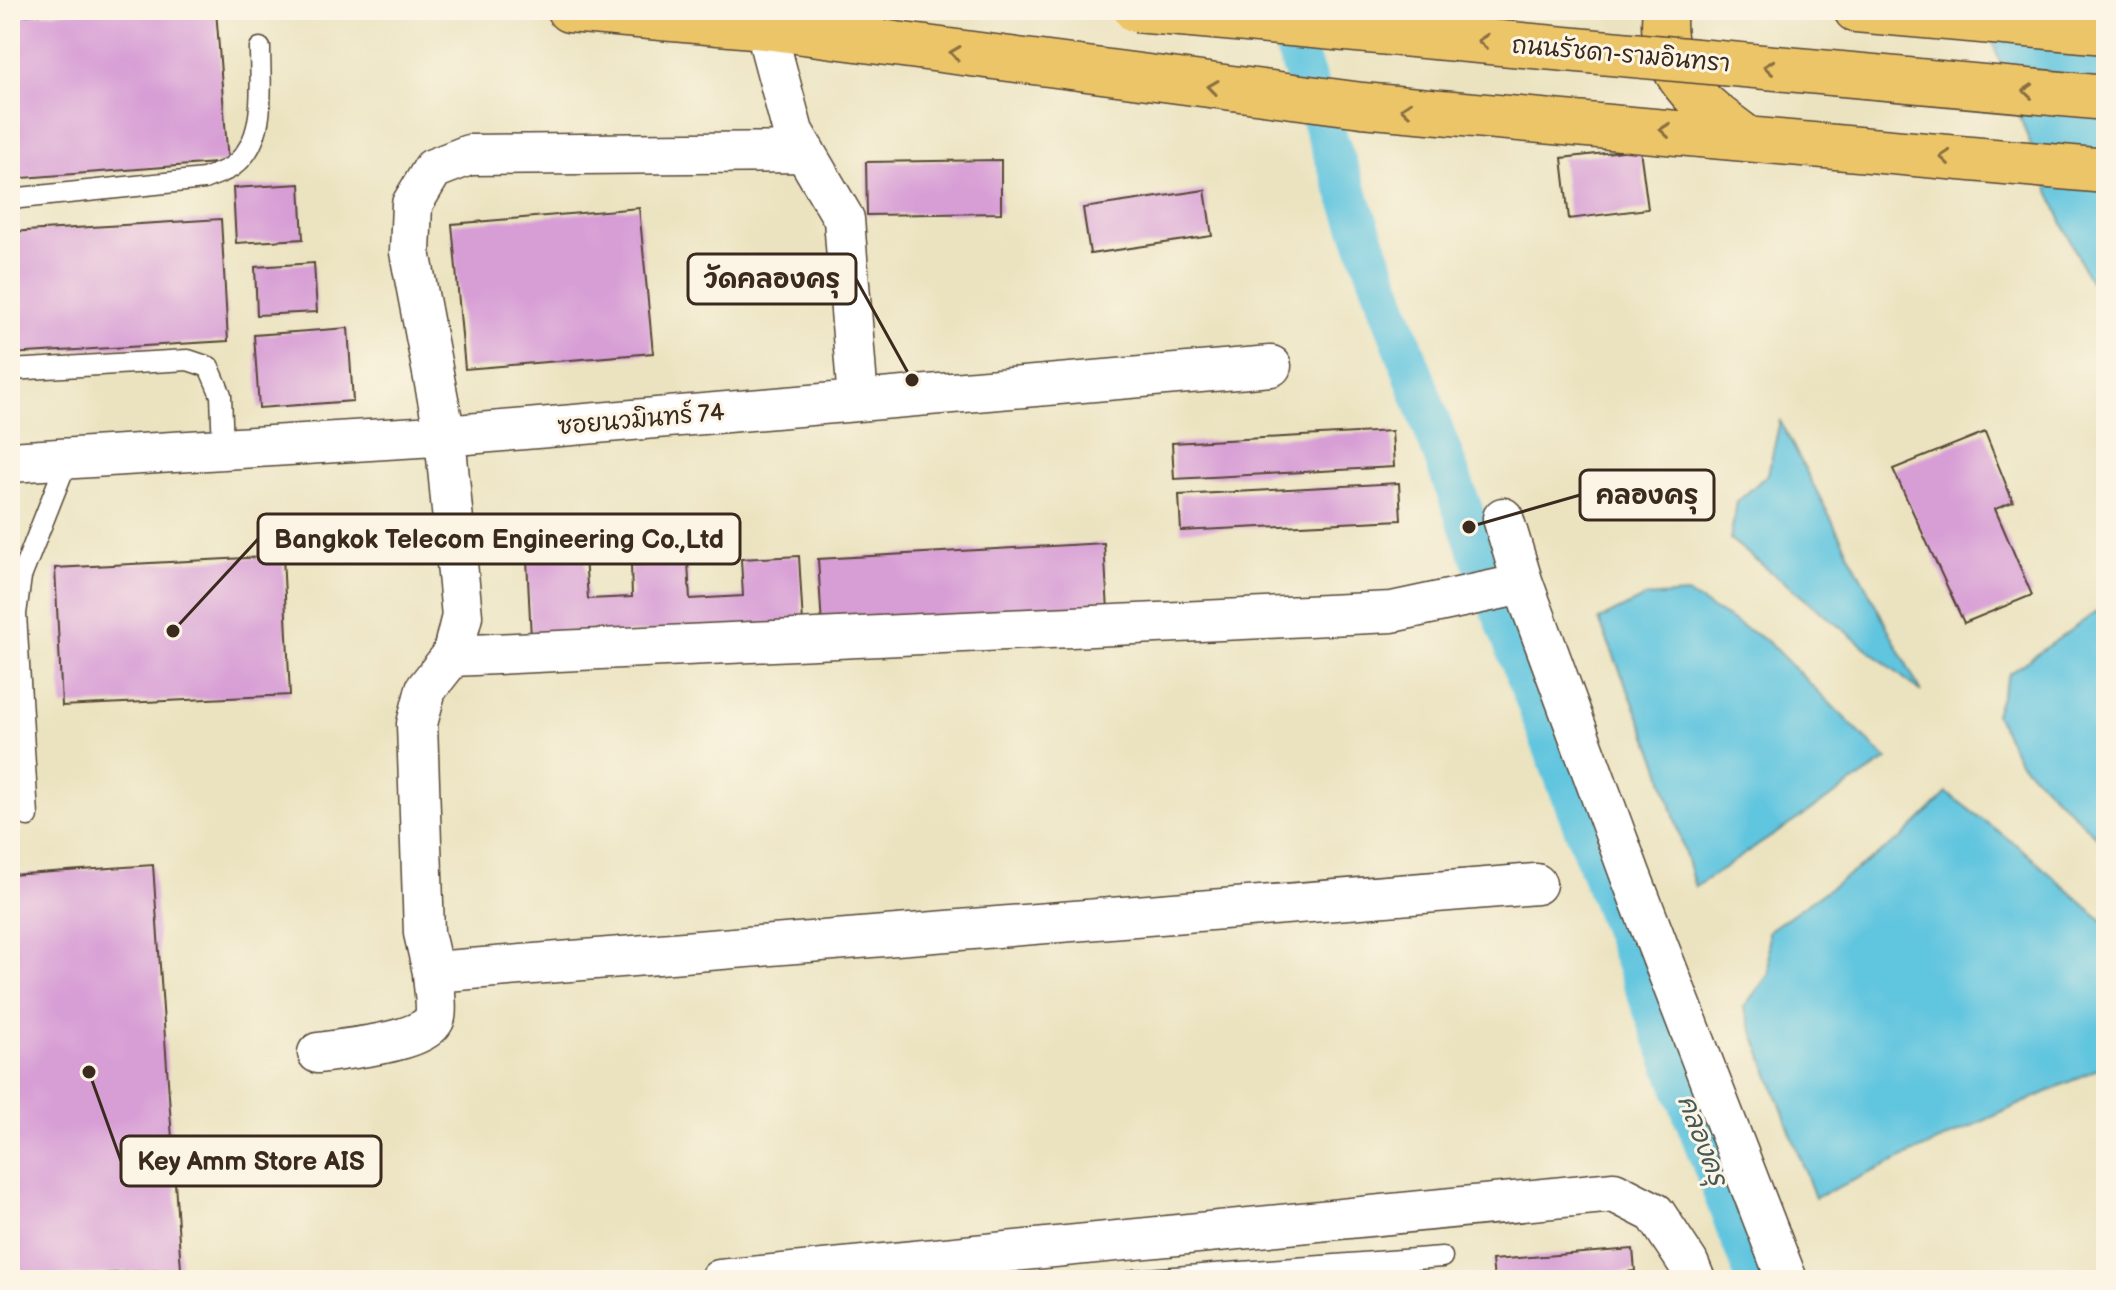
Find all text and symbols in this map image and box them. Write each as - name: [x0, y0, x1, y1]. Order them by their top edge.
- street label: ถนนรัชดา-รามอินทรา: [1511, 31, 1731, 78]
- one-way arrow: [1476, 33, 1489, 50]
- one-way arrow: [949, 44, 962, 61]
- one-way arrow: [1762, 59, 1775, 76]
- one-way arrow: [1206, 79, 1220, 96]
- one-way arrow: [2021, 82, 2034, 99]
- one-way arrow: [1399, 101, 1412, 118]
- one-way arrow: [1658, 122, 1671, 139]
- one-way arrow: [1938, 149, 1951, 166]
- callout: วัดคลองครุ: [688, 254, 856, 304]
- text: วัดคลองครุ: [704, 263, 840, 299]
- street label: ซอยนวมินทร์ 74: [556, 396, 726, 441]
- callout: คลองครุ: [1580, 470, 1714, 520]
- text: คลองครุ: [1596, 481, 1698, 515]
- callout: Bangkok Telecom Engineering Co.,Ltd: [258, 514, 740, 564]
- text: Bangkok Telecom Engineering Co.,Ltd: [274, 525, 724, 556]
- water label: คลองครุ: [1667, 1091, 1734, 1193]
- callout: Key Amm Store AIS: [121, 1136, 381, 1186]
- text: Key Amm Store AIS: [137, 1147, 365, 1178]

